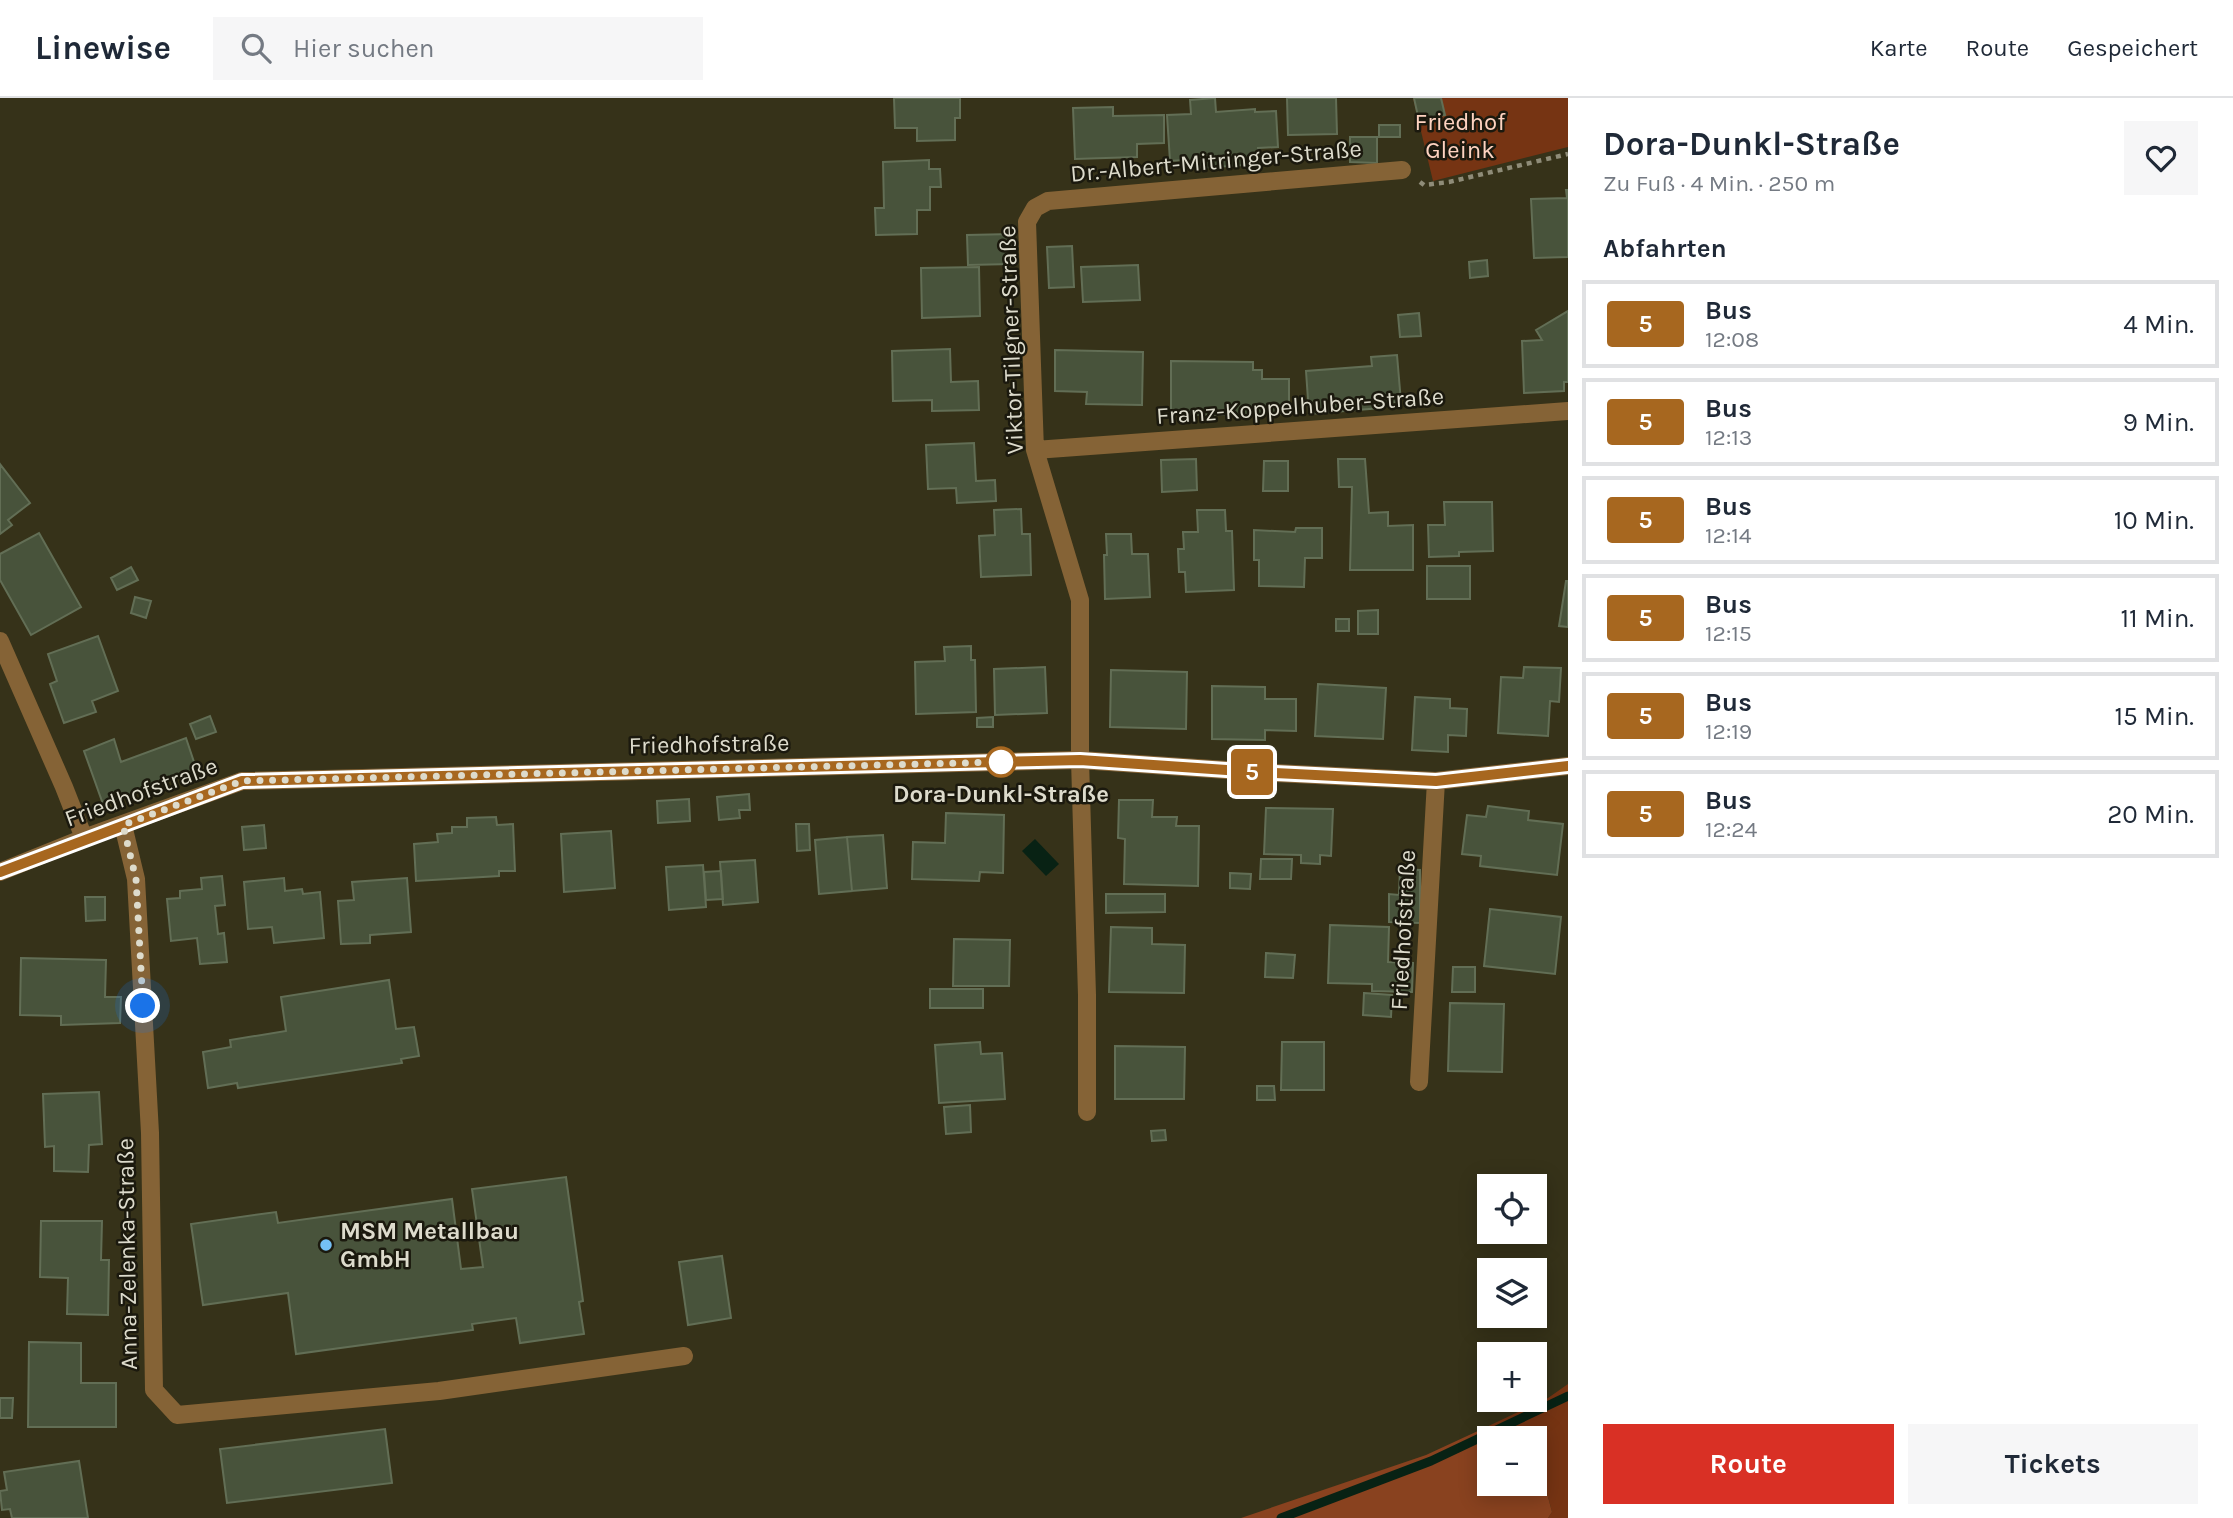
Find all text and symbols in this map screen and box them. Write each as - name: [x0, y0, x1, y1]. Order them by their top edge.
- search box: [213, 17, 703, 80]
- text: Linewise: [35, 29, 171, 67]
- icon: search: [237, 29, 275, 67]
- text: Hier suchen: [293, 33, 435, 64]
- text: Karte: [1870, 34, 1928, 62]
- text: Route: [1966, 34, 2029, 62]
- text: Gespeichert: [2067, 34, 2198, 62]
- park label: Friedhof Gleink: [1415, 108, 1506, 164]
- button: heart: [2124, 121, 2198, 195]
- text: Dora-Dunkl-Straße: [1603, 125, 1900, 163]
- street label: Dr.-Albert-Mitringer-Straße: [1069, 134, 1363, 188]
- text: Zu Fuß · 4 Min. · 250 m: [1603, 170, 1835, 197]
- street label: Viktor-Tilgner-Straße: [993, 225, 1029, 455]
- text: Abfahrten: [1603, 233, 1727, 264]
- text: Bus: [1705, 295, 1752, 326]
- text: 4 Min.: [2123, 309, 2194, 340]
- text: 5: [1639, 310, 1652, 338]
- text: 12:08: [1705, 326, 1759, 353]
- street label: Franz-Koppelhuber-Straße: [1155, 382, 1445, 430]
- text: Bus: [1705, 393, 1752, 424]
- text: 9 Min.: [2123, 407, 2194, 438]
- text: 5: [1639, 408, 1652, 436]
- text: 12:13: [1705, 424, 1752, 451]
- text: Bus: [1705, 491, 1752, 522]
- text: 10 Min.: [2114, 505, 2194, 536]
- text: 5: [1639, 506, 1652, 534]
- text: 12:14: [1705, 522, 1752, 549]
- text: Bus: [1705, 589, 1752, 620]
- text: 11 Min.: [2121, 603, 2194, 634]
- text: 5: [1639, 604, 1652, 632]
- text: 12:15: [1705, 620, 1752, 647]
- text: Bus: [1705, 687, 1752, 718]
- text: 15 Min.: [2114, 701, 2194, 732]
- text: 5: [1639, 702, 1652, 730]
- text: 12:19: [1705, 718, 1752, 745]
- street label: Friedhofstraße: [628, 729, 790, 759]
- marker: Dora-Dunkl-Straße: [986, 747, 1016, 777]
- line badge: 5: [1229, 749, 1275, 795]
- street label: Friedhofstraße: [61, 751, 221, 833]
- text: 5: [1245, 758, 1259, 786]
- place label: Dora-Dunkl-Straße: [893, 780, 1109, 808]
- text: Bus: [1705, 785, 1752, 816]
- text: 20 Min.: [2107, 799, 2194, 830]
- text: 5: [1639, 800, 1652, 828]
- text: 12:24: [1705, 816, 1757, 843]
- street label: Friedhofstraße: [1385, 849, 1421, 1011]
- your location: [125, 988, 160, 1023]
- street label: Anna-Zelenka-Straße: [111, 1138, 143, 1370]
- map controls: [1477, 1174, 1547, 1496]
- button: locate: [1477, 1174, 1547, 1244]
- place label: MSM Metallbau GmbH: [340, 1217, 519, 1273]
- marker: MSM Metallbau GmbH: [318, 1237, 334, 1253]
- button: layers: [1477, 1258, 1547, 1328]
- button: +: [1477, 1342, 1547, 1412]
- button: Route: [1603, 1424, 1894, 1504]
- button: Tickets: [1908, 1424, 2198, 1504]
- button: −: [1477, 1426, 1547, 1496]

